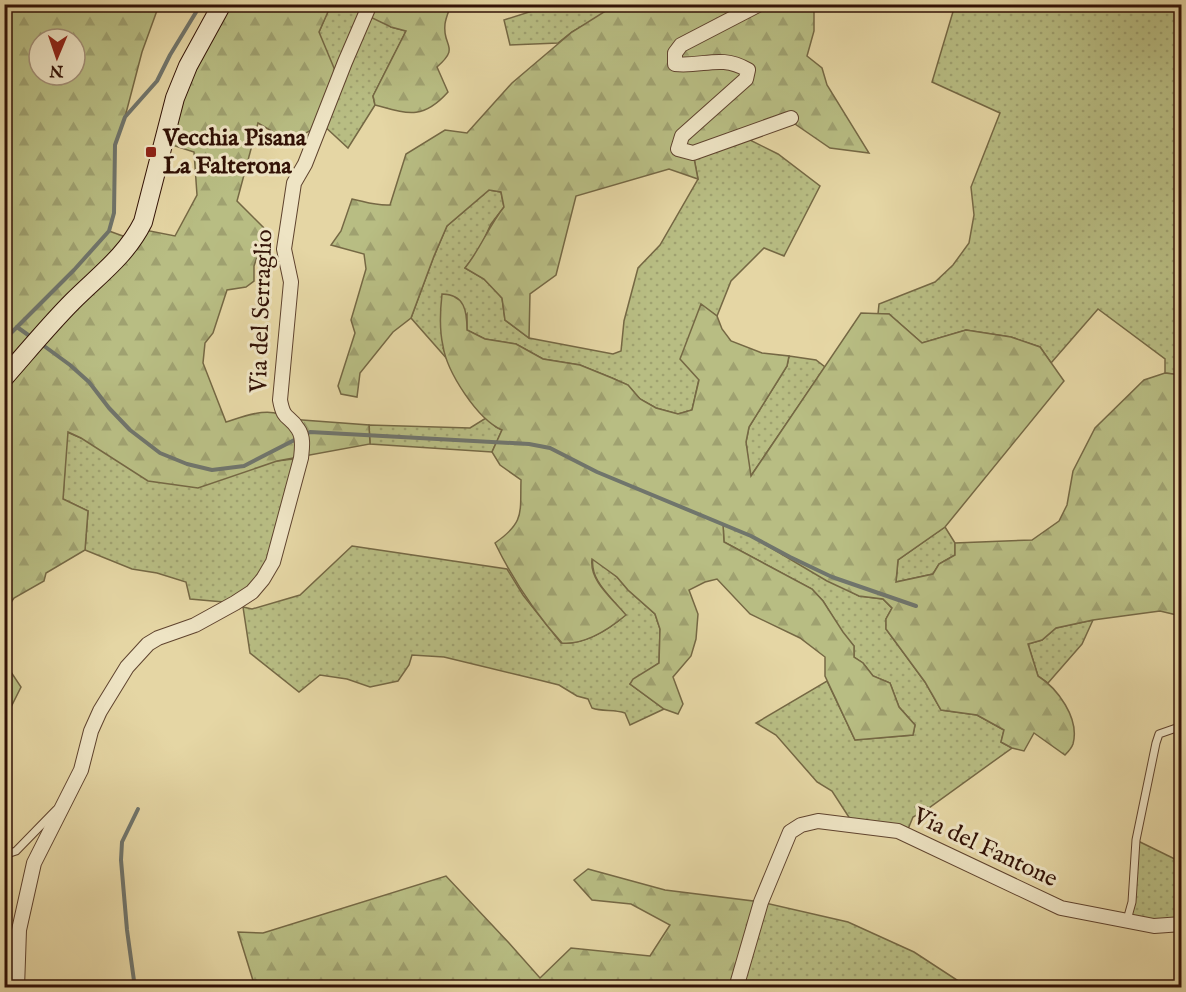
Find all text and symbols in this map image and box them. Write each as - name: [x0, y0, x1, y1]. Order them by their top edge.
- north arrow: [27, 27, 87, 87]
- text: N: [49, 60, 65, 80]
- place label: Vecchia Pisana La Falterona: [162, 123, 307, 182]
- marker: Vecchia Pisana La Falterona: [144, 145, 158, 159]
- street label: Via del Serraglio: [244, 229, 280, 394]
- street label: Via del Fantone: [907, 801, 1062, 895]

